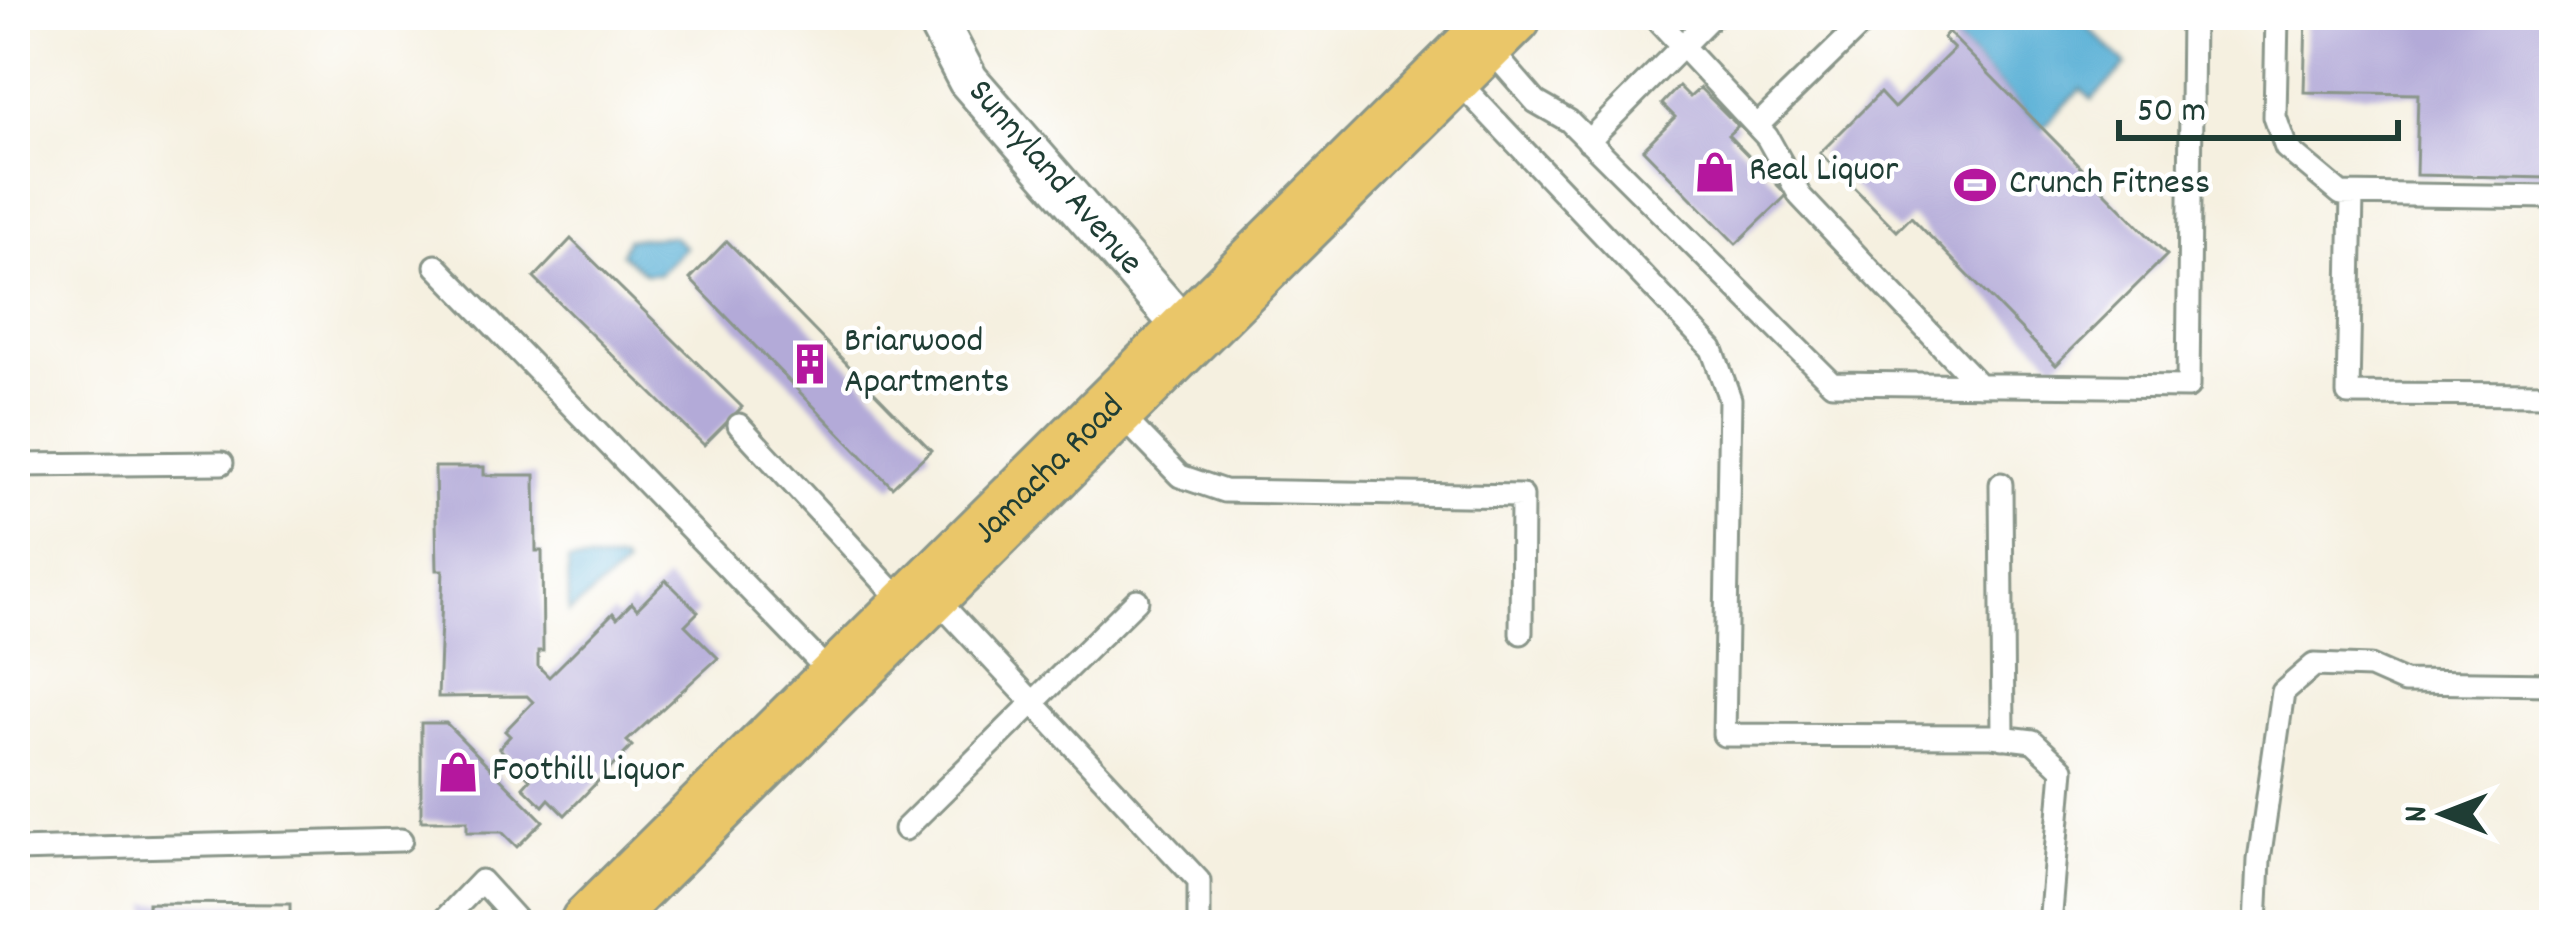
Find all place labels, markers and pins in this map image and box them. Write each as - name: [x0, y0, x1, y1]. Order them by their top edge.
- place label: Real Liquor: [1749, 146, 1899, 198]
- shop icon: Real Liquor: [1692, 149, 1738, 195]
- place label: Crunch Fitness: [2009, 159, 2210, 211]
- sports icon: Crunch Fitness: [1952, 162, 1998, 208]
- place label: Briarwood Apartments: [844, 317, 1009, 410]
- building icon: Briarwood Apartments: [787, 341, 833, 387]
- place label: Foothill Liquor: [492, 746, 685, 798]
- shop icon: Foothill Liquor: [435, 749, 481, 795]

